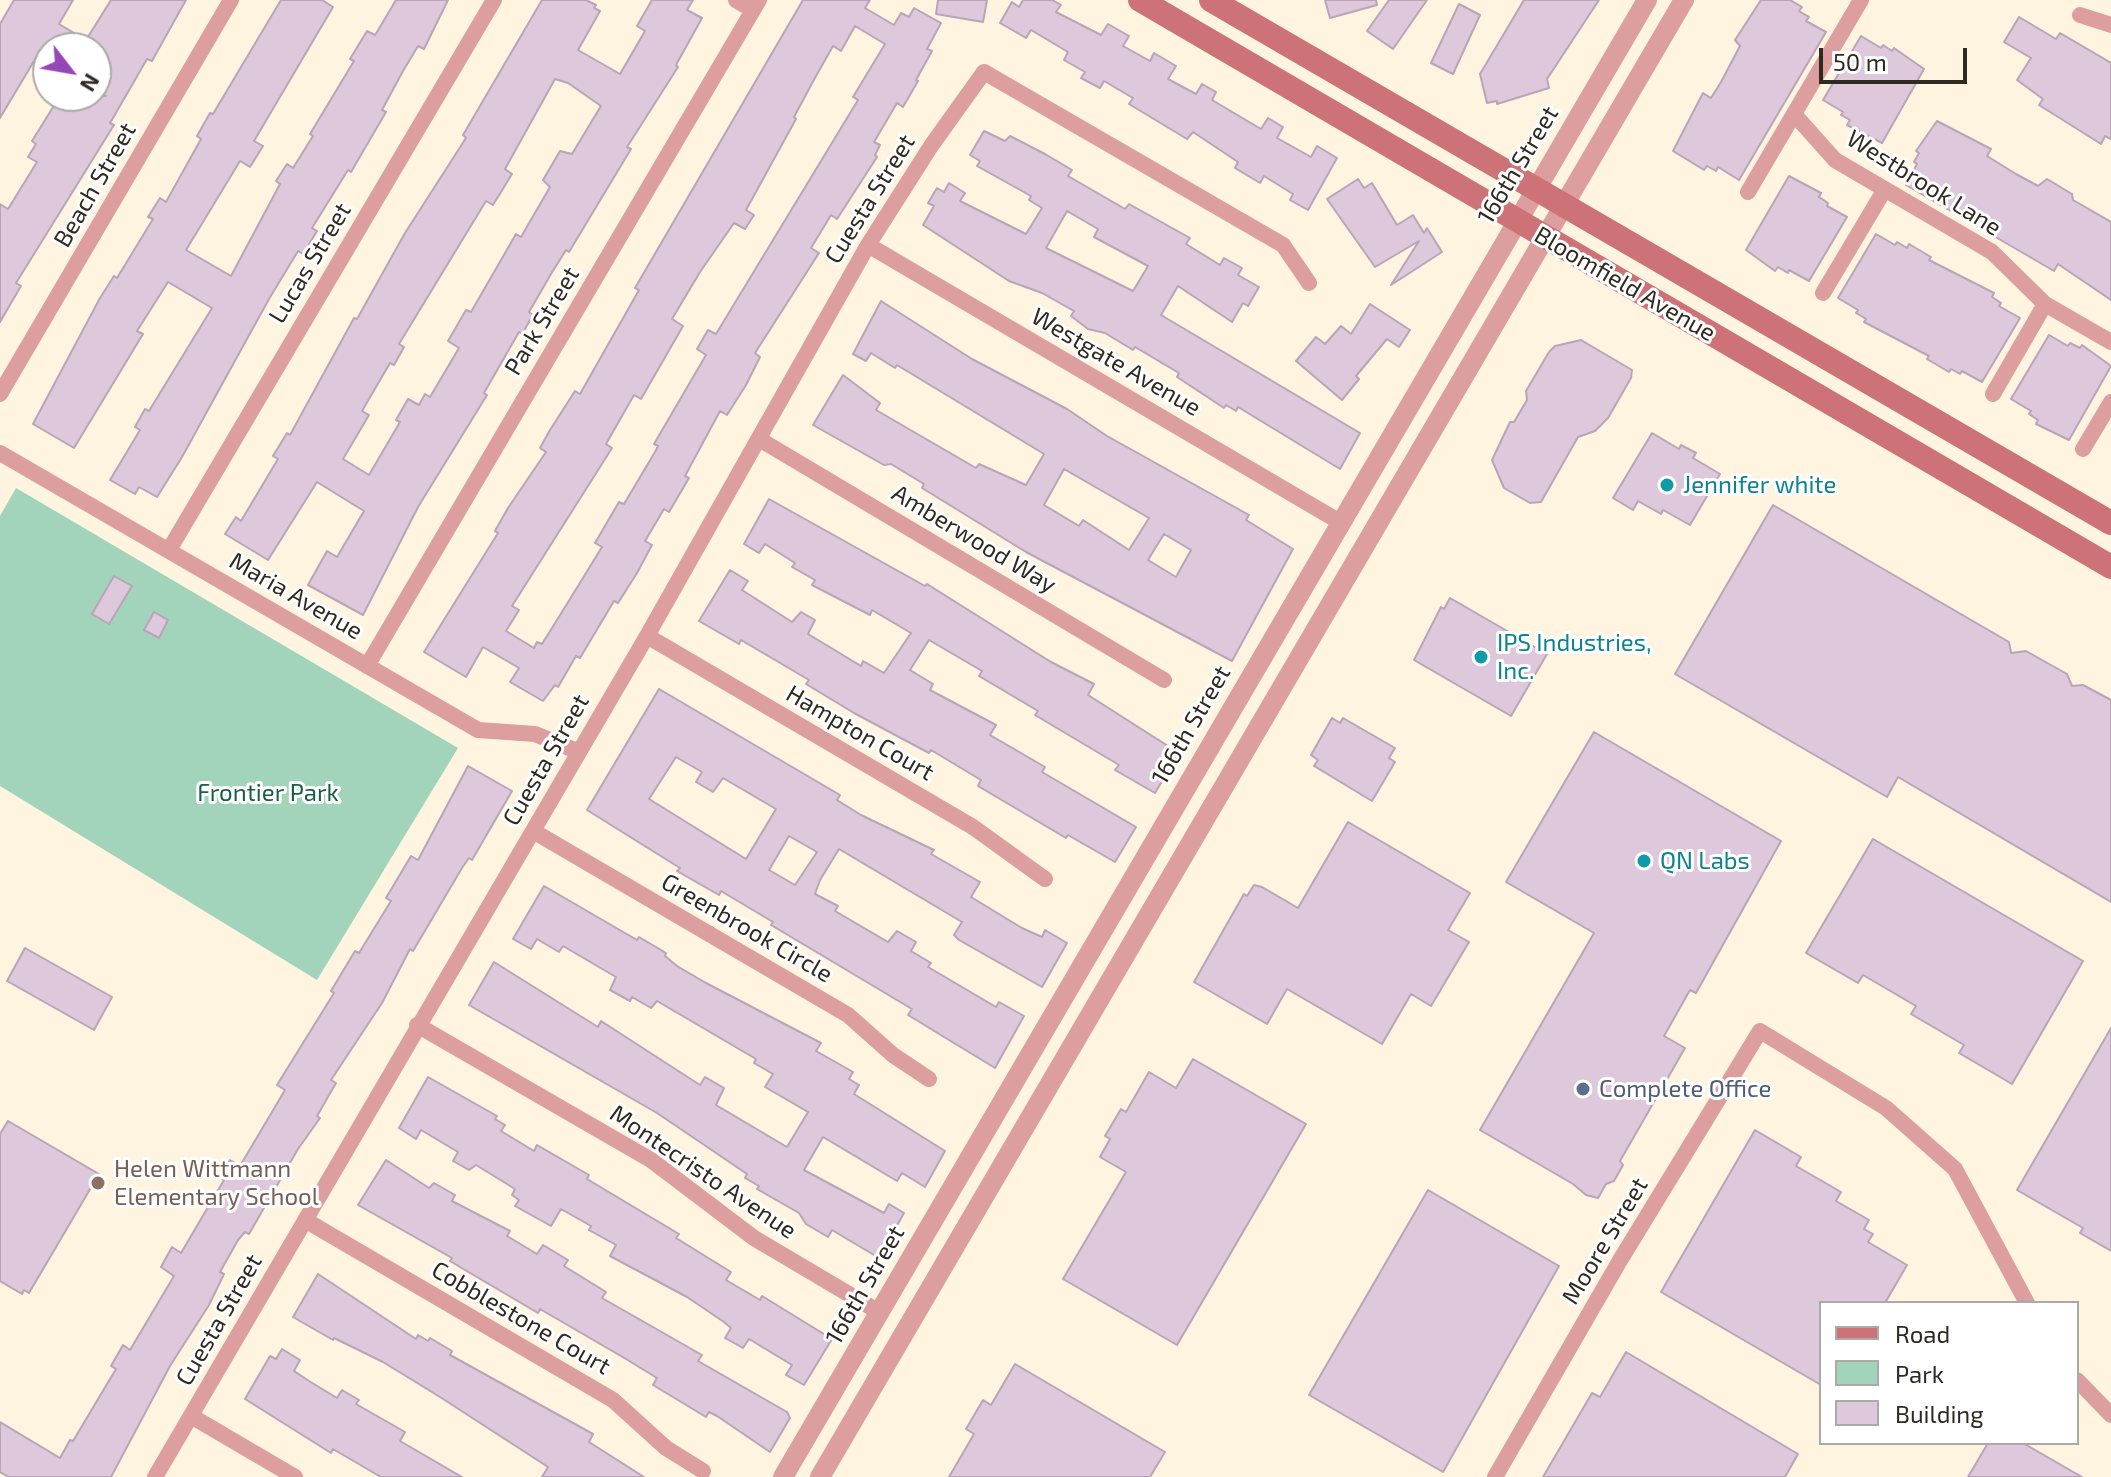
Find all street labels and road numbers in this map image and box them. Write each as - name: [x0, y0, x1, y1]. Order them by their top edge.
- street label: 166th Street: [1472, 101, 1564, 229]
- street label: Beach Street: [48, 118, 142, 252]
- street label: Westbrook Lane: [1841, 124, 2007, 242]
- street label: Cuesta Street: [819, 129, 921, 269]
- street label: Lucas Street: [263, 198, 357, 328]
- street label: Bloomfield Avenue: [1529, 220, 1721, 348]
- street label: Park Street: [498, 262, 586, 380]
- street label: Westgate Avenue: [1026, 302, 1206, 422]
- street label: Amberwood Way: [887, 479, 1061, 599]
- street label: Maria Avenue: [224, 546, 368, 646]
- street label: 166th Street: [1145, 661, 1237, 789]
- street label: Hampton Court: [781, 679, 939, 787]
- street label: Cuesta Street: [497, 689, 595, 831]
- street label: Greenbrook Circle: [656, 867, 838, 989]
- street label: Montecristo Avenue: [604, 1099, 802, 1245]
- street label: Moore Street: [1556, 1172, 1654, 1310]
- street label: 166th Street: [819, 1221, 911, 1349]
- street label: Cuesta Street: [170, 1249, 268, 1391]
- street label: Cobblestone Court: [427, 1255, 615, 1381]

